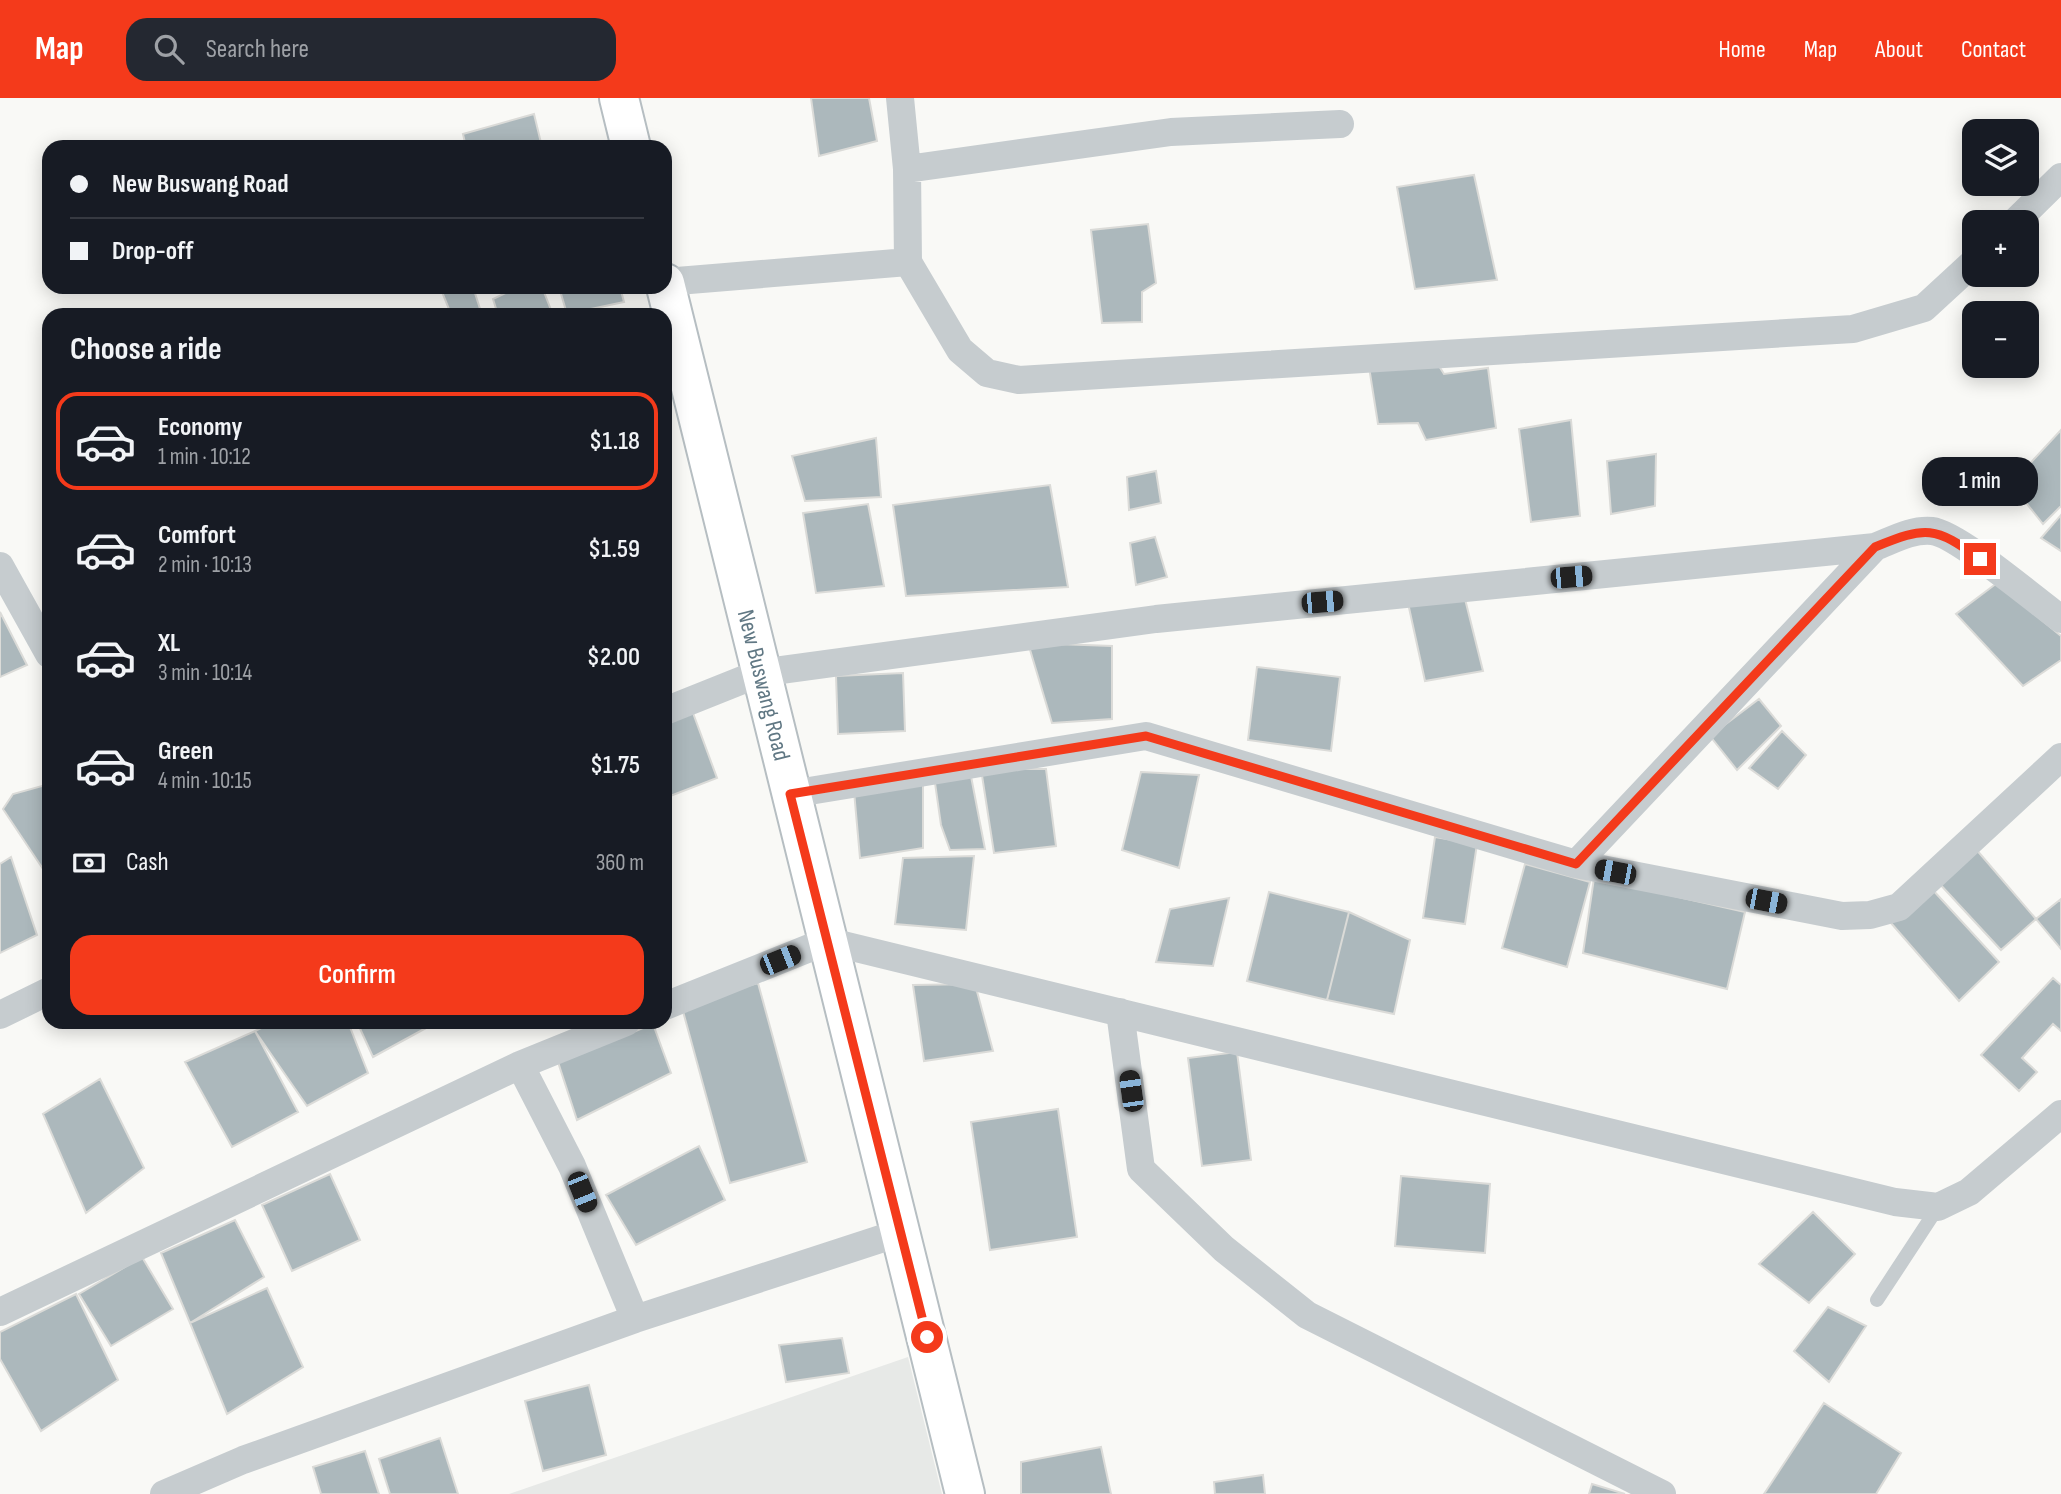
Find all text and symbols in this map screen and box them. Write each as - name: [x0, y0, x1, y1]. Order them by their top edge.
- search box: [126, 18, 616, 81]
- text: Map: [35, 29, 84, 69]
- icon: search: [150, 30, 188, 68]
- text: Search here: [206, 34, 309, 65]
- text: Home: [1718, 35, 1766, 64]
- text: Map: [1804, 35, 1837, 64]
- text: About: [1875, 35, 1923, 64]
- text: Contact: [1961, 35, 2026, 64]
- map controls: [1962, 119, 2039, 378]
- button: layers: [1962, 119, 2039, 196]
- text: New Buswang Road: [112, 169, 289, 200]
- button: +: [1962, 210, 2039, 287]
- text: Drop-off: [112, 236, 193, 267]
- button: −: [1962, 301, 2039, 378]
- text: Choose a ride: [70, 330, 222, 369]
- icon: car: [74, 410, 137, 473]
- text: Economy: [158, 412, 242, 443]
- text: $1.18: [589, 426, 640, 457]
- text: 1 min · 10:12: [158, 443, 251, 471]
- callout: 1 min: [1922, 458, 2038, 506]
- text: 1 min: [1959, 467, 2001, 495]
- icon: car: [74, 518, 137, 581]
- text: Comfort: [158, 520, 236, 551]
- text: $1.59: [588, 534, 640, 565]
- route end: [1964, 543, 1996, 575]
- text: 2 min · 10:13: [158, 551, 252, 579]
- car: [1550, 565, 1593, 589]
- car: [1301, 590, 1344, 614]
- street label: New Buswang Road: [731, 607, 796, 764]
- icon: car: [74, 626, 137, 689]
- text: XL: [158, 628, 180, 659]
- text: $2.00: [587, 642, 640, 673]
- text: 3 min · 10:14: [158, 659, 252, 687]
- icon: car: [74, 734, 137, 797]
- text: Green: [158, 736, 213, 767]
- text: $1.75: [590, 750, 640, 781]
- text: 4 min · 10:15: [158, 767, 252, 795]
- icon: cash: [70, 844, 108, 882]
- text: Cash: [126, 847, 169, 878]
- text: 360 m: [596, 849, 644, 877]
- car: [1593, 858, 1638, 886]
- car: [1744, 887, 1789, 915]
- button: Confirm: [70, 935, 644, 1015]
- car: [757, 942, 804, 978]
- car: [1118, 1069, 1145, 1113]
- car: [565, 1169, 600, 1215]
- route start: [911, 1321, 943, 1353]

